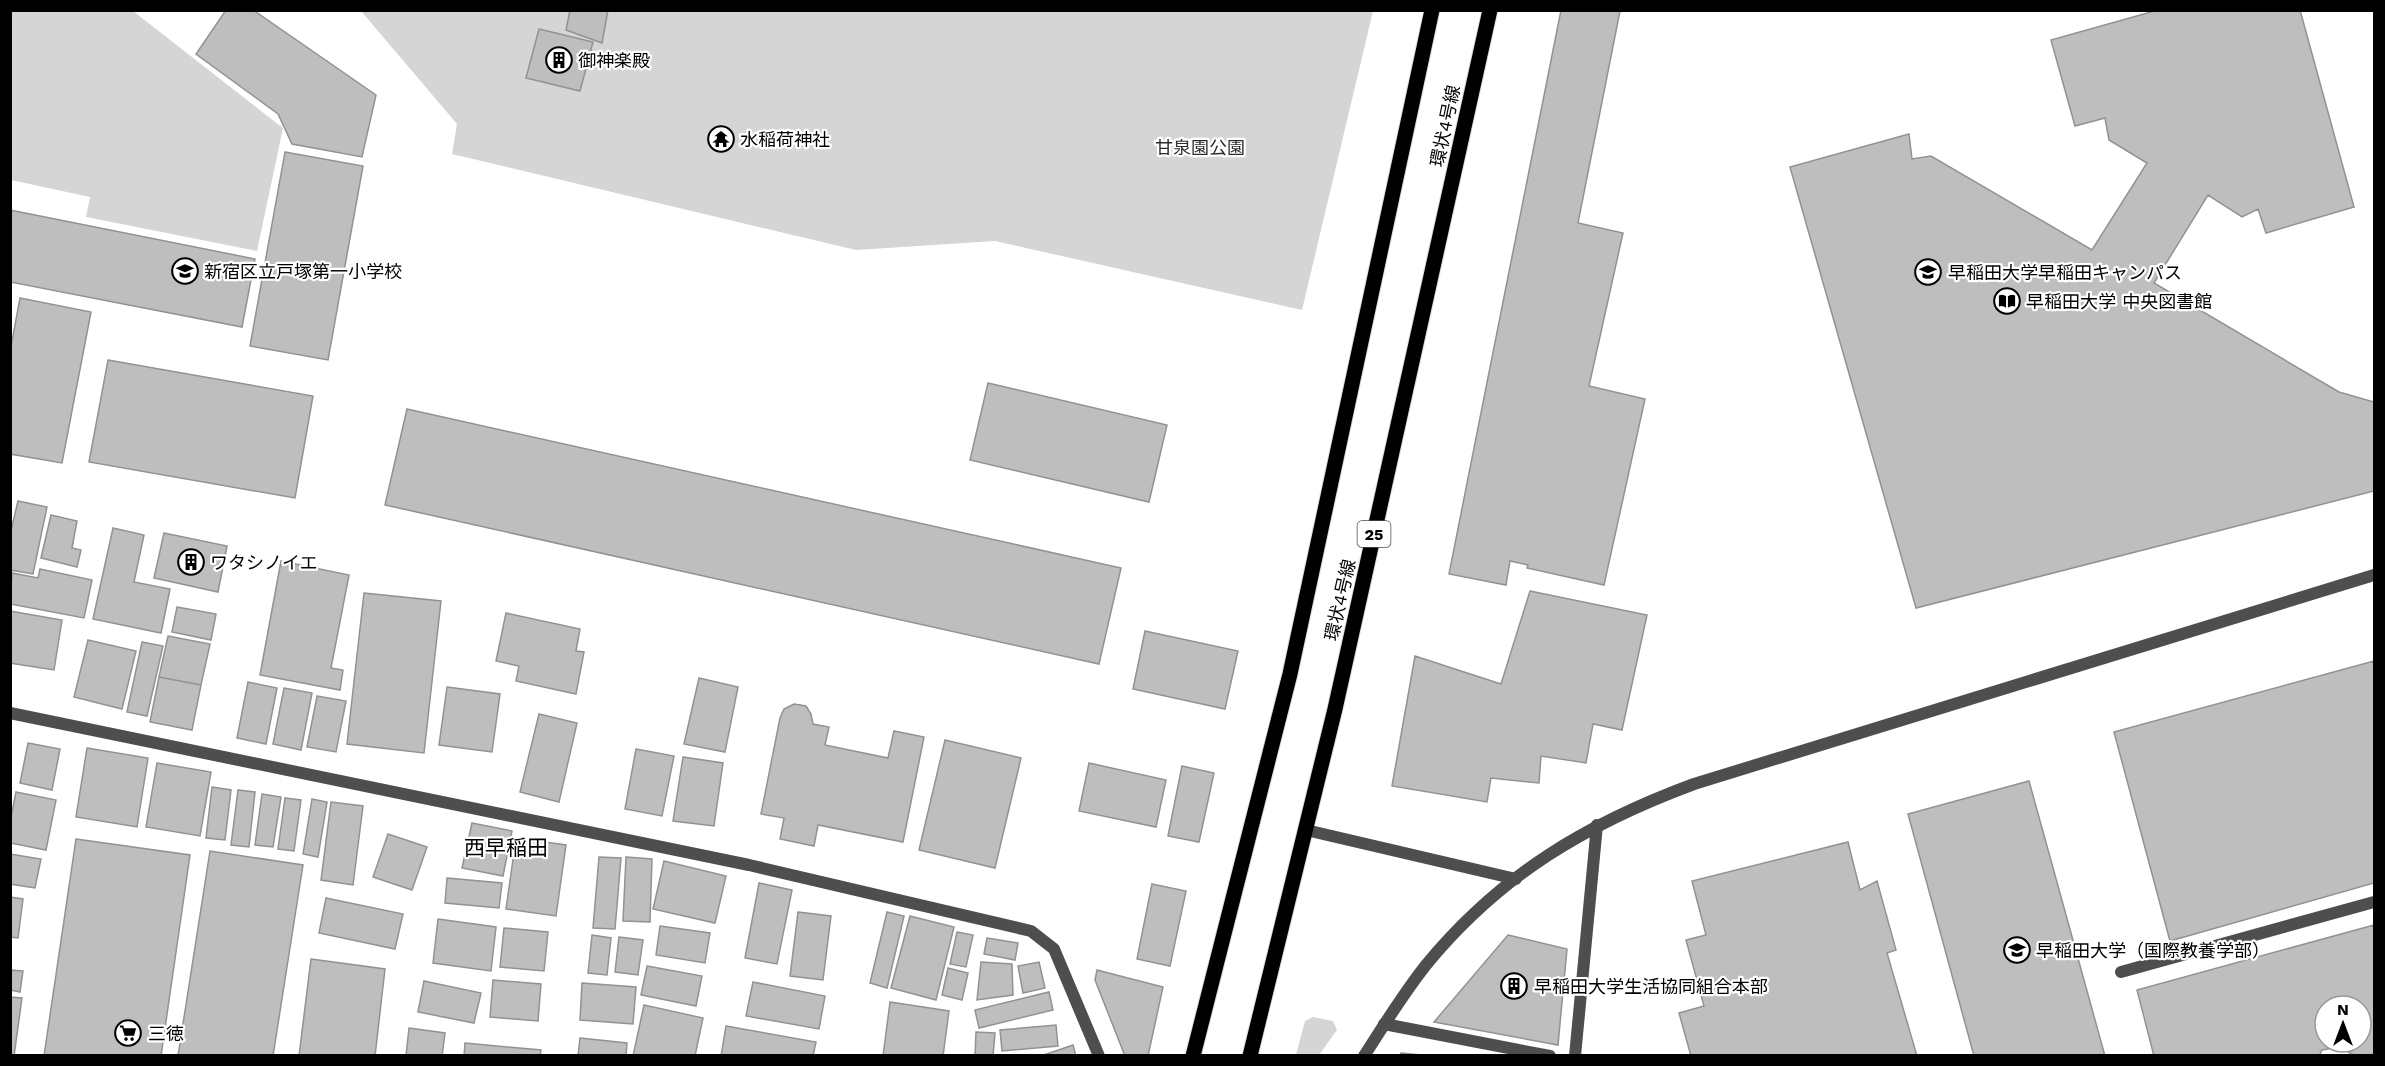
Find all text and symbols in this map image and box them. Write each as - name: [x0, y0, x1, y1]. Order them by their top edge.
- building icon: 御神楽殿: [544, 45, 574, 75]
- place label: 御神楽殿: [578, 50, 650, 71]
- street label: 環状4号線: [1426, 83, 1464, 169]
- temple icon: 水稲荷神社: [706, 124, 736, 154]
- place label: 水稲荷神社: [740, 129, 830, 150]
- park label: 甘泉園公園: [1155, 137, 1245, 158]
- school or university icon: 新宿区立戸塚第一小学校: [170, 256, 200, 286]
- school or university icon: 早稲田大学早稲田キャンパス: [1913, 257, 1943, 287]
- place label: 新宿区立戸塚第一小学校: [204, 261, 402, 282]
- place label: 早稲田大学早稲田キャンパス: [1948, 262, 2182, 283]
- library icon: 早稲田大学 中央図書館: [1992, 286, 2022, 316]
- place label: 早稲田大学 中央図書館: [2026, 291, 2212, 312]
- road number: 25: [1358, 521, 1390, 547]
- building icon: ワタシノイエ: [176, 547, 206, 577]
- place label: ワタシノイエ: [210, 552, 318, 573]
- street label: 環状4号線: [1320, 557, 1360, 643]
- district label: 西早稲田: [464, 835, 548, 860]
- school or university icon: 早稲田大学（国際教養学部）: [2002, 935, 2032, 965]
- place label: 早稲田大学（国際教養学部）: [2036, 940, 2270, 961]
- building icon: 早稲田大学生活協同組合本部: [1499, 971, 1529, 1001]
- place label: 早稲田大学生活協同組合本部: [1534, 976, 1768, 997]
- north arrow: [2313, 994, 2373, 1054]
- text: N: [2337, 1000, 2349, 1019]
- supermarket icon: 三徳: [113, 1018, 143, 1048]
- place label: 三徳: [148, 1023, 184, 1044]

